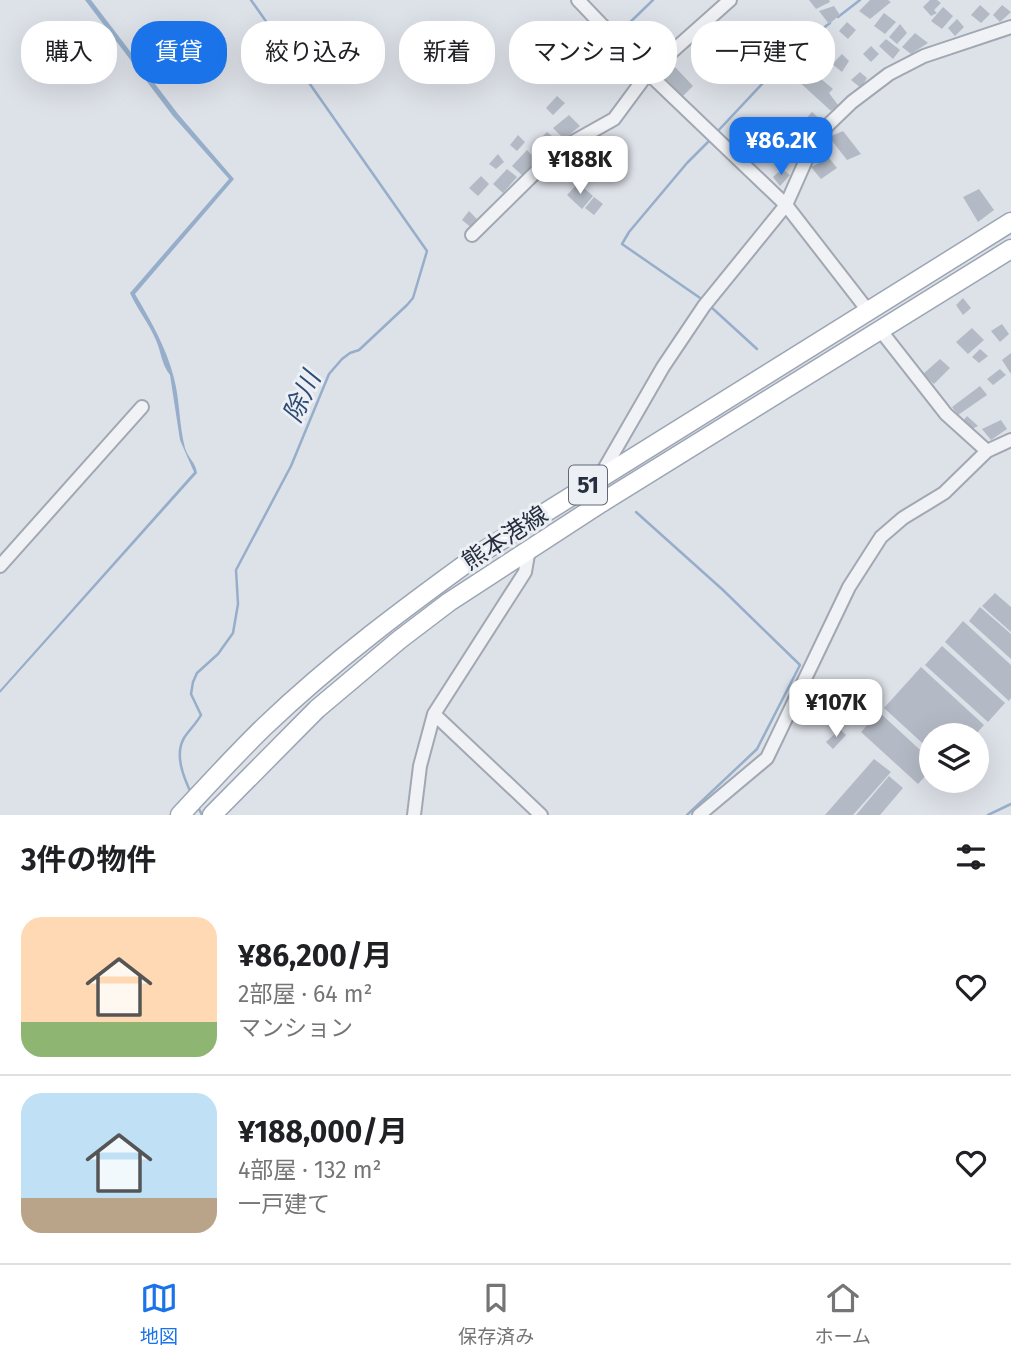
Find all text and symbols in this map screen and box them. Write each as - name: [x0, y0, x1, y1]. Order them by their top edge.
- chip: 購入: [21, 21, 117, 84]
- chip: 賃貸: [131, 21, 227, 84]
- chip: 絞り込み: [241, 21, 385, 84]
- chip: 新着: [399, 21, 495, 84]
- chip: マンション: [509, 21, 677, 84]
- chip: 一戸建て: [691, 21, 835, 84]
- pin: ¥86.2K: [724, 118, 838, 177]
- text: ¥86.2K: [745, 126, 817, 154]
- pin: ¥188K: [531, 136, 629, 196]
- text: ¥188K: [548, 145, 612, 173]
- water label: 除川: [277, 364, 328, 427]
- road number: 51: [569, 466, 607, 505]
- street label: 熊本港線: [457, 500, 553, 576]
- pin: ¥107K: [787, 680, 885, 739]
- text: ¥107K: [805, 688, 867, 716]
- map controls: [919, 723, 989, 793]
- button: layers: [919, 723, 989, 793]
- icon: filters: [952, 838, 990, 876]
- text: 3件の物件: [21, 842, 157, 878]
- text: ¥86,200/月: [238, 938, 393, 974]
- icon: home: [77, 945, 161, 1029]
- icon: heart: [952, 968, 990, 1006]
- text: 2部屋 · 64 m²: [238, 980, 372, 1008]
- text: マンション: [238, 1014, 353, 1042]
- text: ¥188,000/月: [238, 1114, 408, 1150]
- icon: home: [77, 1121, 161, 1205]
- icon: heart: [952, 1144, 990, 1182]
- text: 4部屋 · 132 m²: [238, 1156, 381, 1184]
- text: 一戸建て: [238, 1190, 330, 1218]
- tab: 地図: [140, 1279, 178, 1348]
- tab: 保存済み: [458, 1279, 534, 1348]
- tab: ホーム: [814, 1279, 871, 1348]

